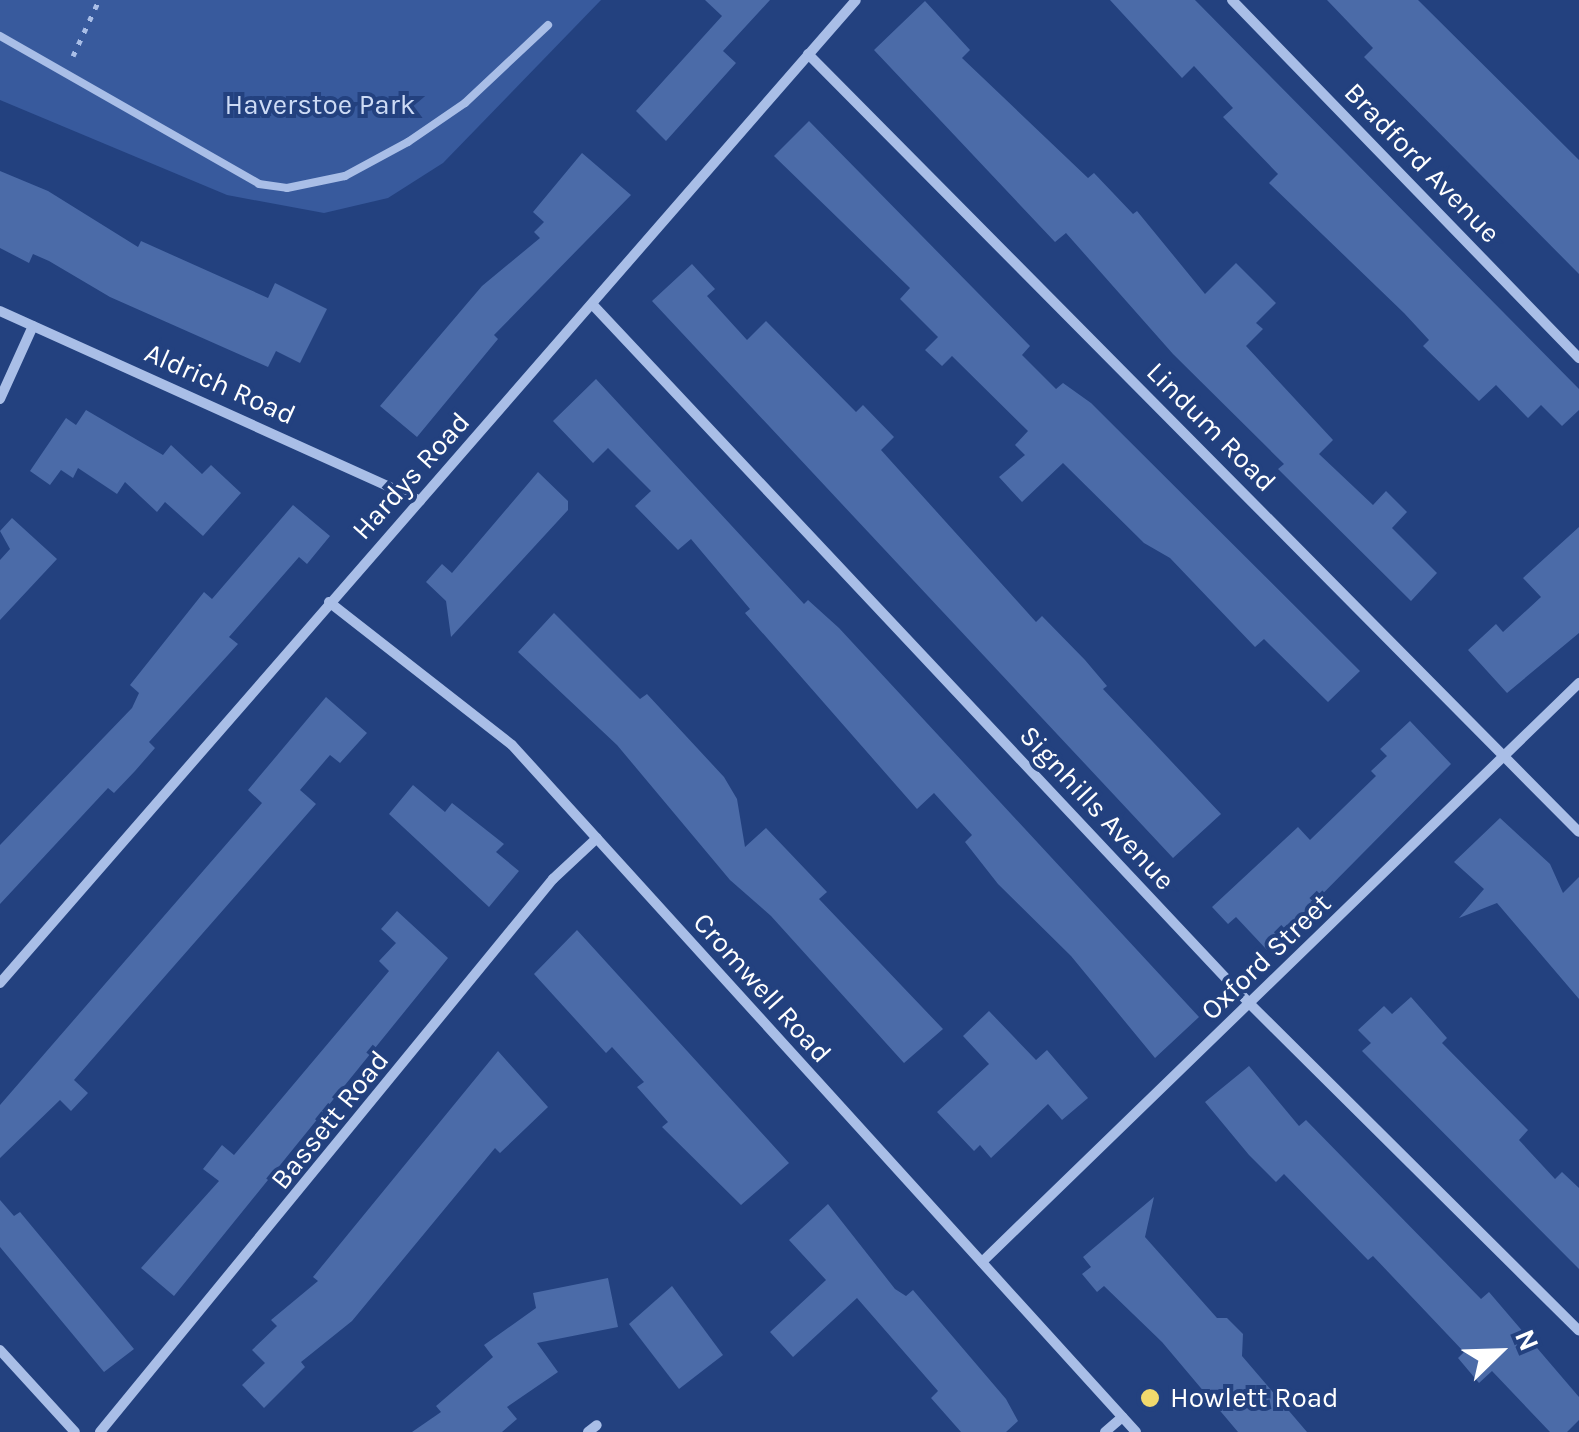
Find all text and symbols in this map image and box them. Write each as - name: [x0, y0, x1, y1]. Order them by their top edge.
- street label: Bradford Avenue: [1337, 76, 1507, 250]
- park label: Haverstoe Park: [224, 88, 416, 122]
- street label: Aldrich Road: [139, 336, 301, 432]
- street label: Lindum Road: [1139, 355, 1283, 499]
- street label: Hardys Road: [345, 405, 477, 547]
- street label: Signhills Avenue: [1012, 719, 1182, 897]
- street label: Oxford Street: [1194, 887, 1338, 1027]
- street label: Cromwell Road: [686, 906, 838, 1070]
- street label: Bassett Road: [264, 1044, 396, 1196]
- north arrow: [1449, 1302, 1549, 1402]
- text: N: [1508, 1324, 1546, 1356]
- place label: Howlett Road: [1170, 1381, 1339, 1415]
- marker: Howlett Road: [1139, 1387, 1161, 1409]

